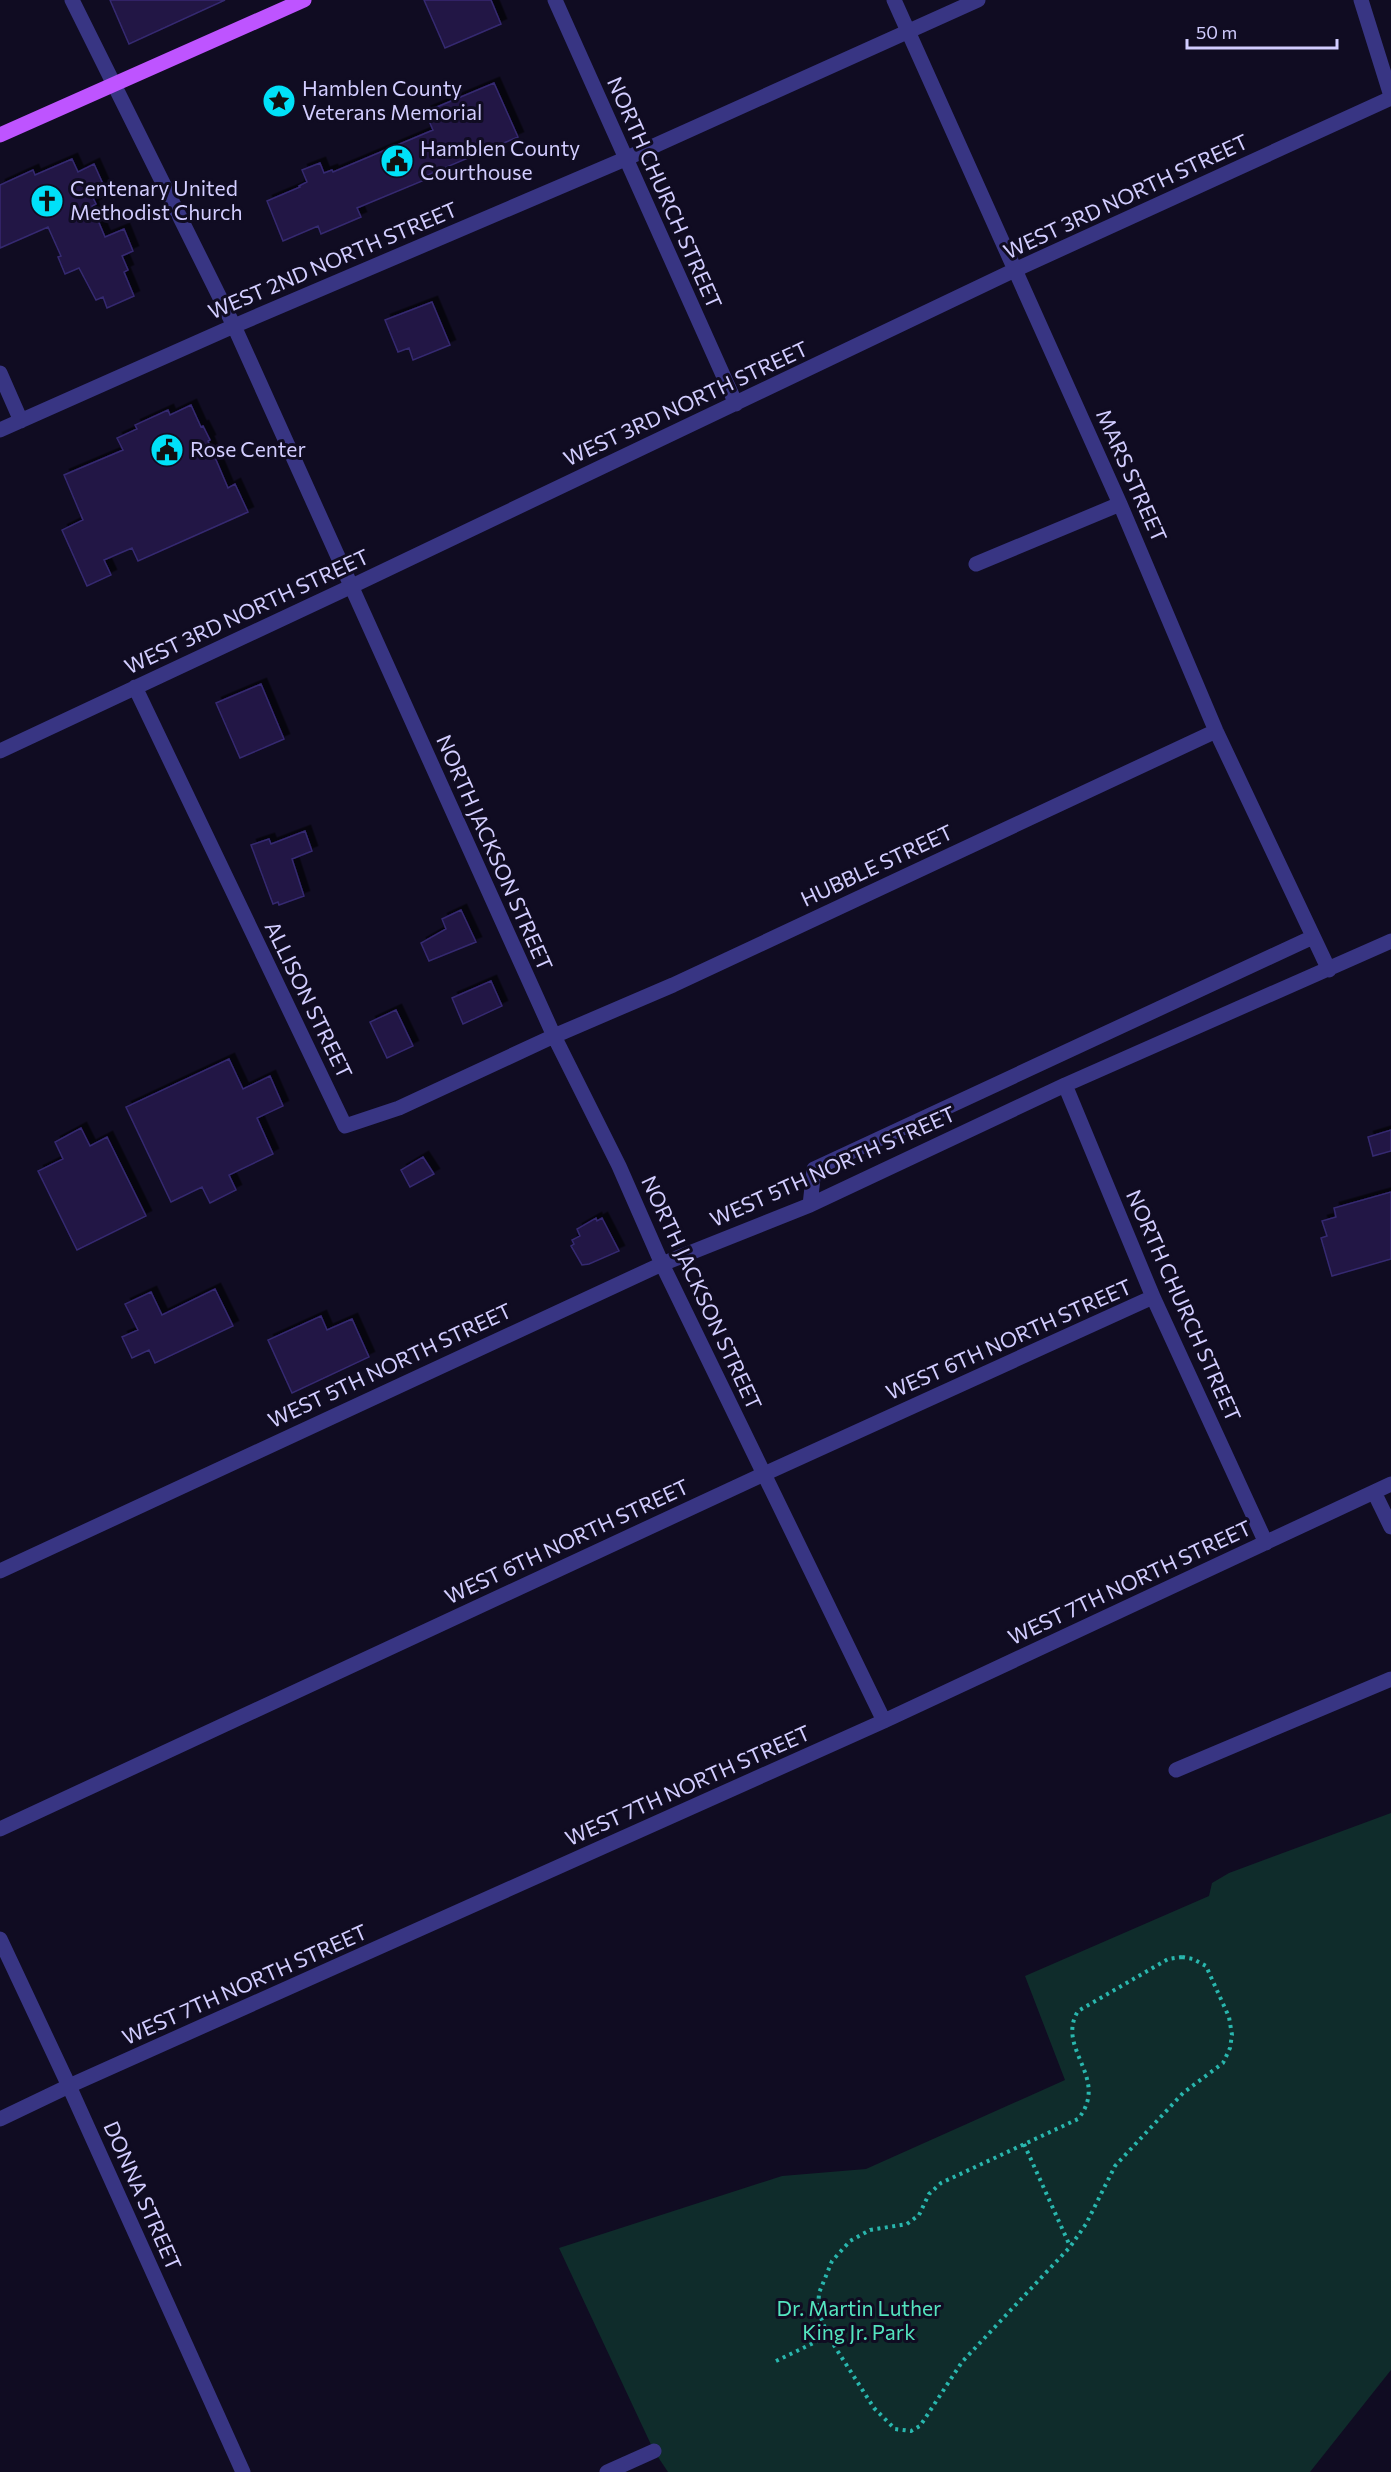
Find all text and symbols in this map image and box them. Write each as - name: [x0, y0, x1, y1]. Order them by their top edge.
- scale bar: [1187, 12, 1337, 50]
- text: 50 m: [1196, 21, 1237, 43]
- street label: NORTH CHURCH STREET: [603, 73, 728, 312]
- place label: Hamblen County Veterans Memorial: [302, 75, 482, 124]
- place icon: Hamblen County Veterans Memorial: [261, 83, 297, 119]
- street label: WEST 3RD NORTH STREET: [999, 128, 1252, 263]
- place label: Hamblen County Courthouse: [420, 135, 580, 184]
- public building icon: Hamblen County Courthouse: [379, 143, 415, 179]
- place label: Centenary United Methodist Church: [70, 175, 242, 224]
- church icon: Centenary United Methodist Church: [29, 183, 65, 219]
- street label: WEST 2ND NORTH STREET: [204, 196, 461, 324]
- street label: WEST 3RD NORTH STREET: [559, 335, 812, 470]
- street label: MARS STREET: [1092, 405, 1173, 546]
- public building icon: Rose Center: [149, 432, 185, 468]
- place label: Rose Center: [190, 436, 306, 461]
- street label: WEST 3RD NORTH STREET: [120, 543, 373, 678]
- street label: NORTH JACKSON STREET: [432, 731, 559, 974]
- street label: HUBBLE STREET: [796, 819, 956, 911]
- street label: ALLISON STREET: [260, 917, 358, 1082]
- street label: WEST 5TH NORTH STREET: [706, 1100, 959, 1231]
- street label: NORTH JACKSON STREET: [637, 1171, 768, 1413]
- street label: NORTH CHURCH STREET: [1122, 1186, 1247, 1425]
- street label: WEST 6TH NORTH STREET: [882, 1273, 1135, 1404]
- street label: WEST 5TH NORTH STREET: [264, 1297, 515, 1432]
- street label: WEST 6TH NORTH STREET: [440, 1473, 692, 1608]
- street label: WEST 7TH NORTH STREET: [1004, 1514, 1255, 1649]
- street label: WEST 7TH NORTH STREET: [561, 1719, 814, 1850]
- street label: WEST 7TH NORTH STREET: [118, 1918, 371, 2049]
- street label: DONNA STREET: [99, 2117, 187, 2274]
- park label: Dr. Martin Luther King Jr. Park: [777, 2295, 941, 2344]

